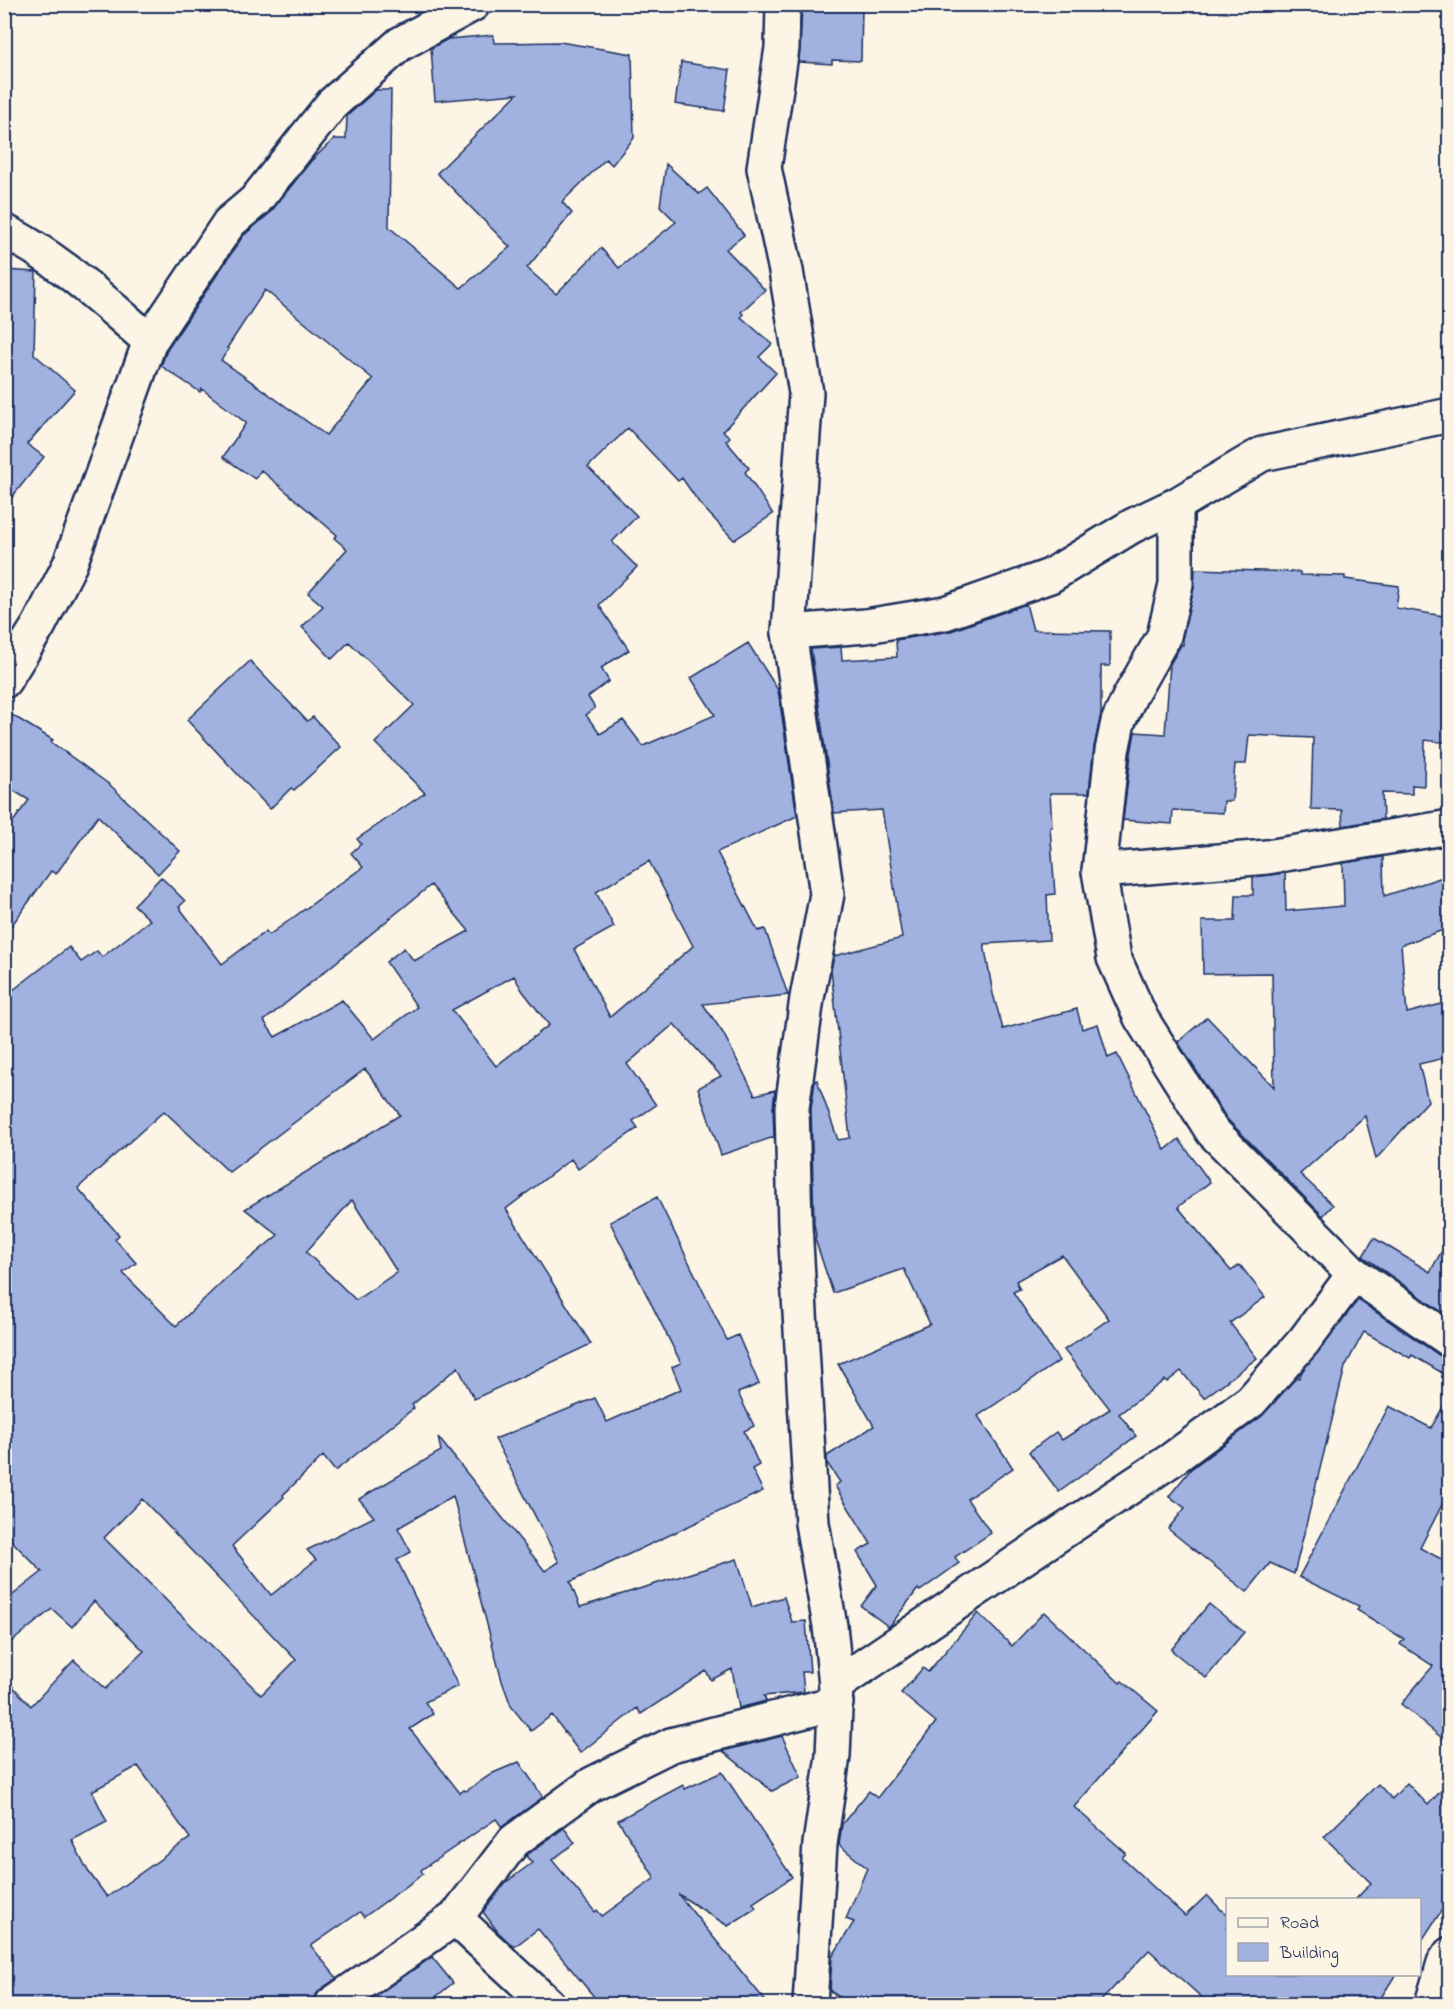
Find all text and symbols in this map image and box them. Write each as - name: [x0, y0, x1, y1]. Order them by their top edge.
- legend: [1226, 1898, 1421, 1976]
- text: Road: [1280, 1911, 1319, 1937]
- text: Building: [1279, 1941, 1339, 1968]

